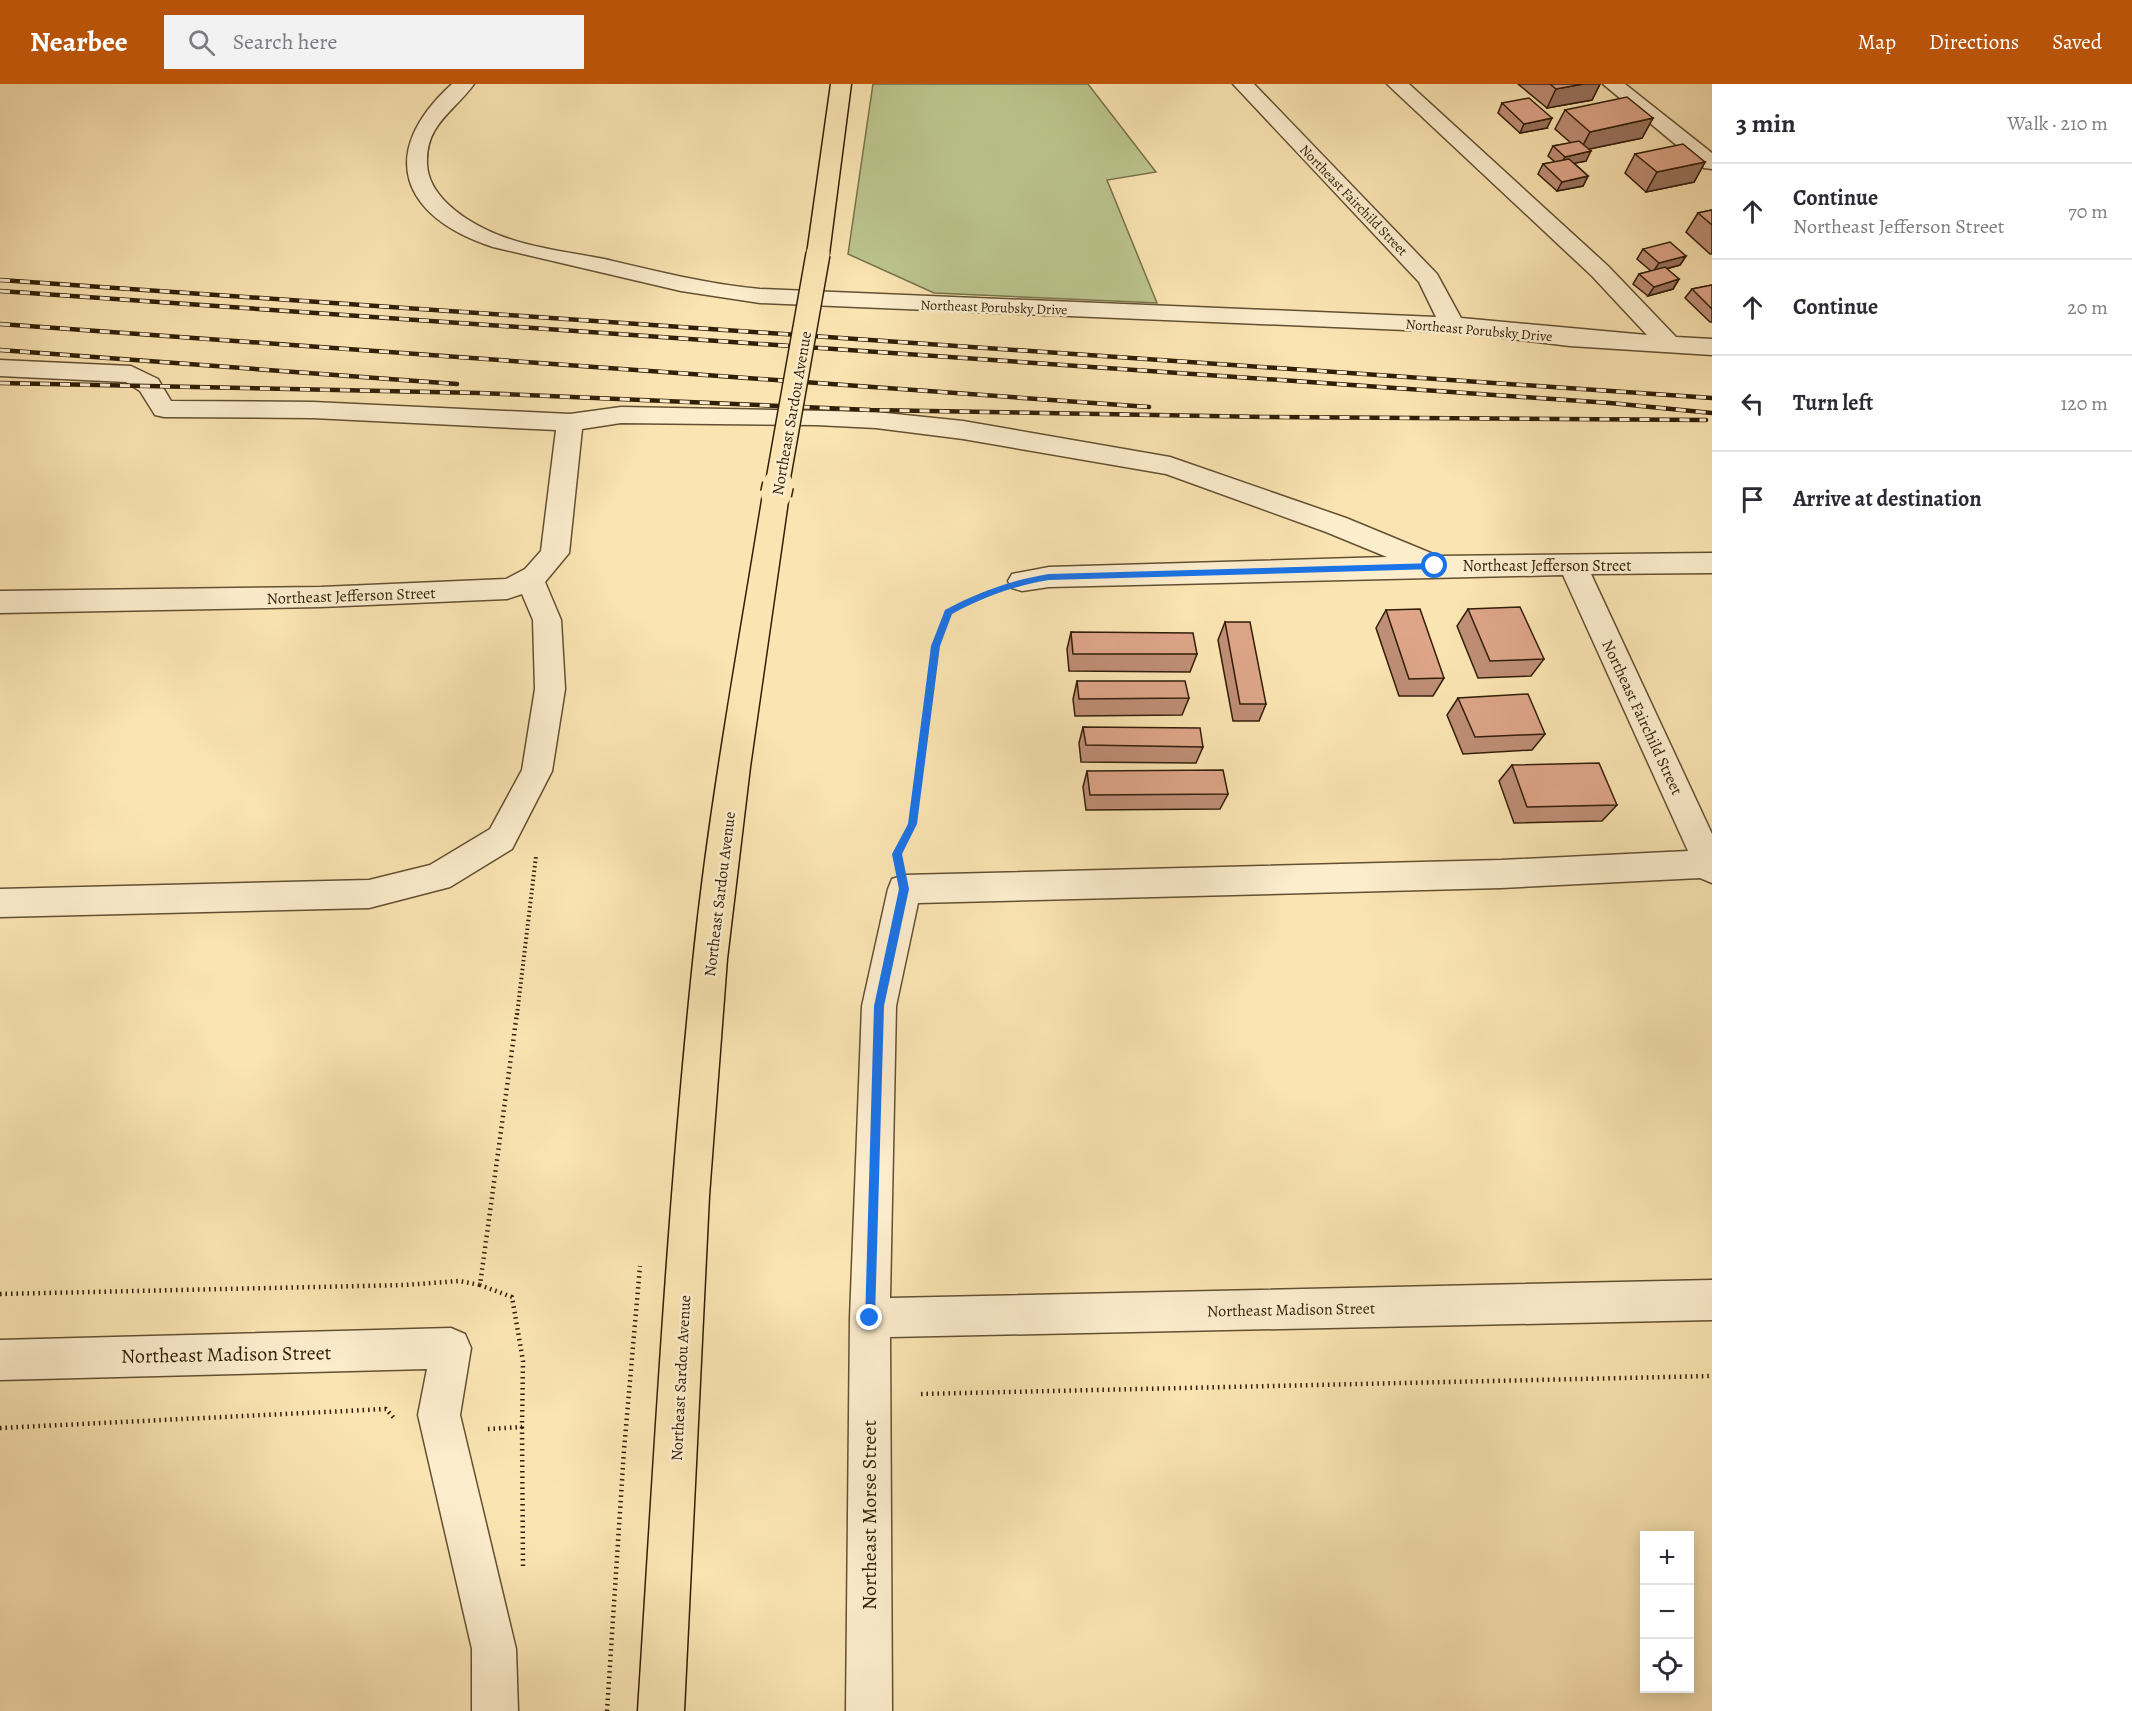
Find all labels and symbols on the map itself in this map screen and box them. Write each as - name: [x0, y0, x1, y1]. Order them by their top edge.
- street label: Northeast Fairchild Street: [1295, 141, 1412, 260]
- street label: Northeast Porubsky Drive: [920, 295, 1068, 320]
- street label: Northeast Porubsky Drive: [1405, 315, 1553, 346]
- street label: Northeast Sardou Avenue: [767, 329, 817, 497]
- route start: [1421, 552, 1447, 578]
- street label: Northeast Jefferson Street: [1462, 555, 1632, 577]
- street label: Northeast Jefferson Street: [266, 582, 436, 610]
- street label: Northeast Fairchild Street: [1596, 636, 1688, 799]
- street label: Northeast Sardou Avenue: [699, 810, 741, 978]
- street label: Northeast Sardou Avenue: [666, 1294, 696, 1462]
- street label: Northeast Madison Street: [1207, 1298, 1375, 1322]
- route end: [856, 1304, 882, 1330]
- street label: Northeast Madison Street: [121, 1339, 332, 1370]
- street label: Northeast Morse Street: [856, 1420, 883, 1610]

